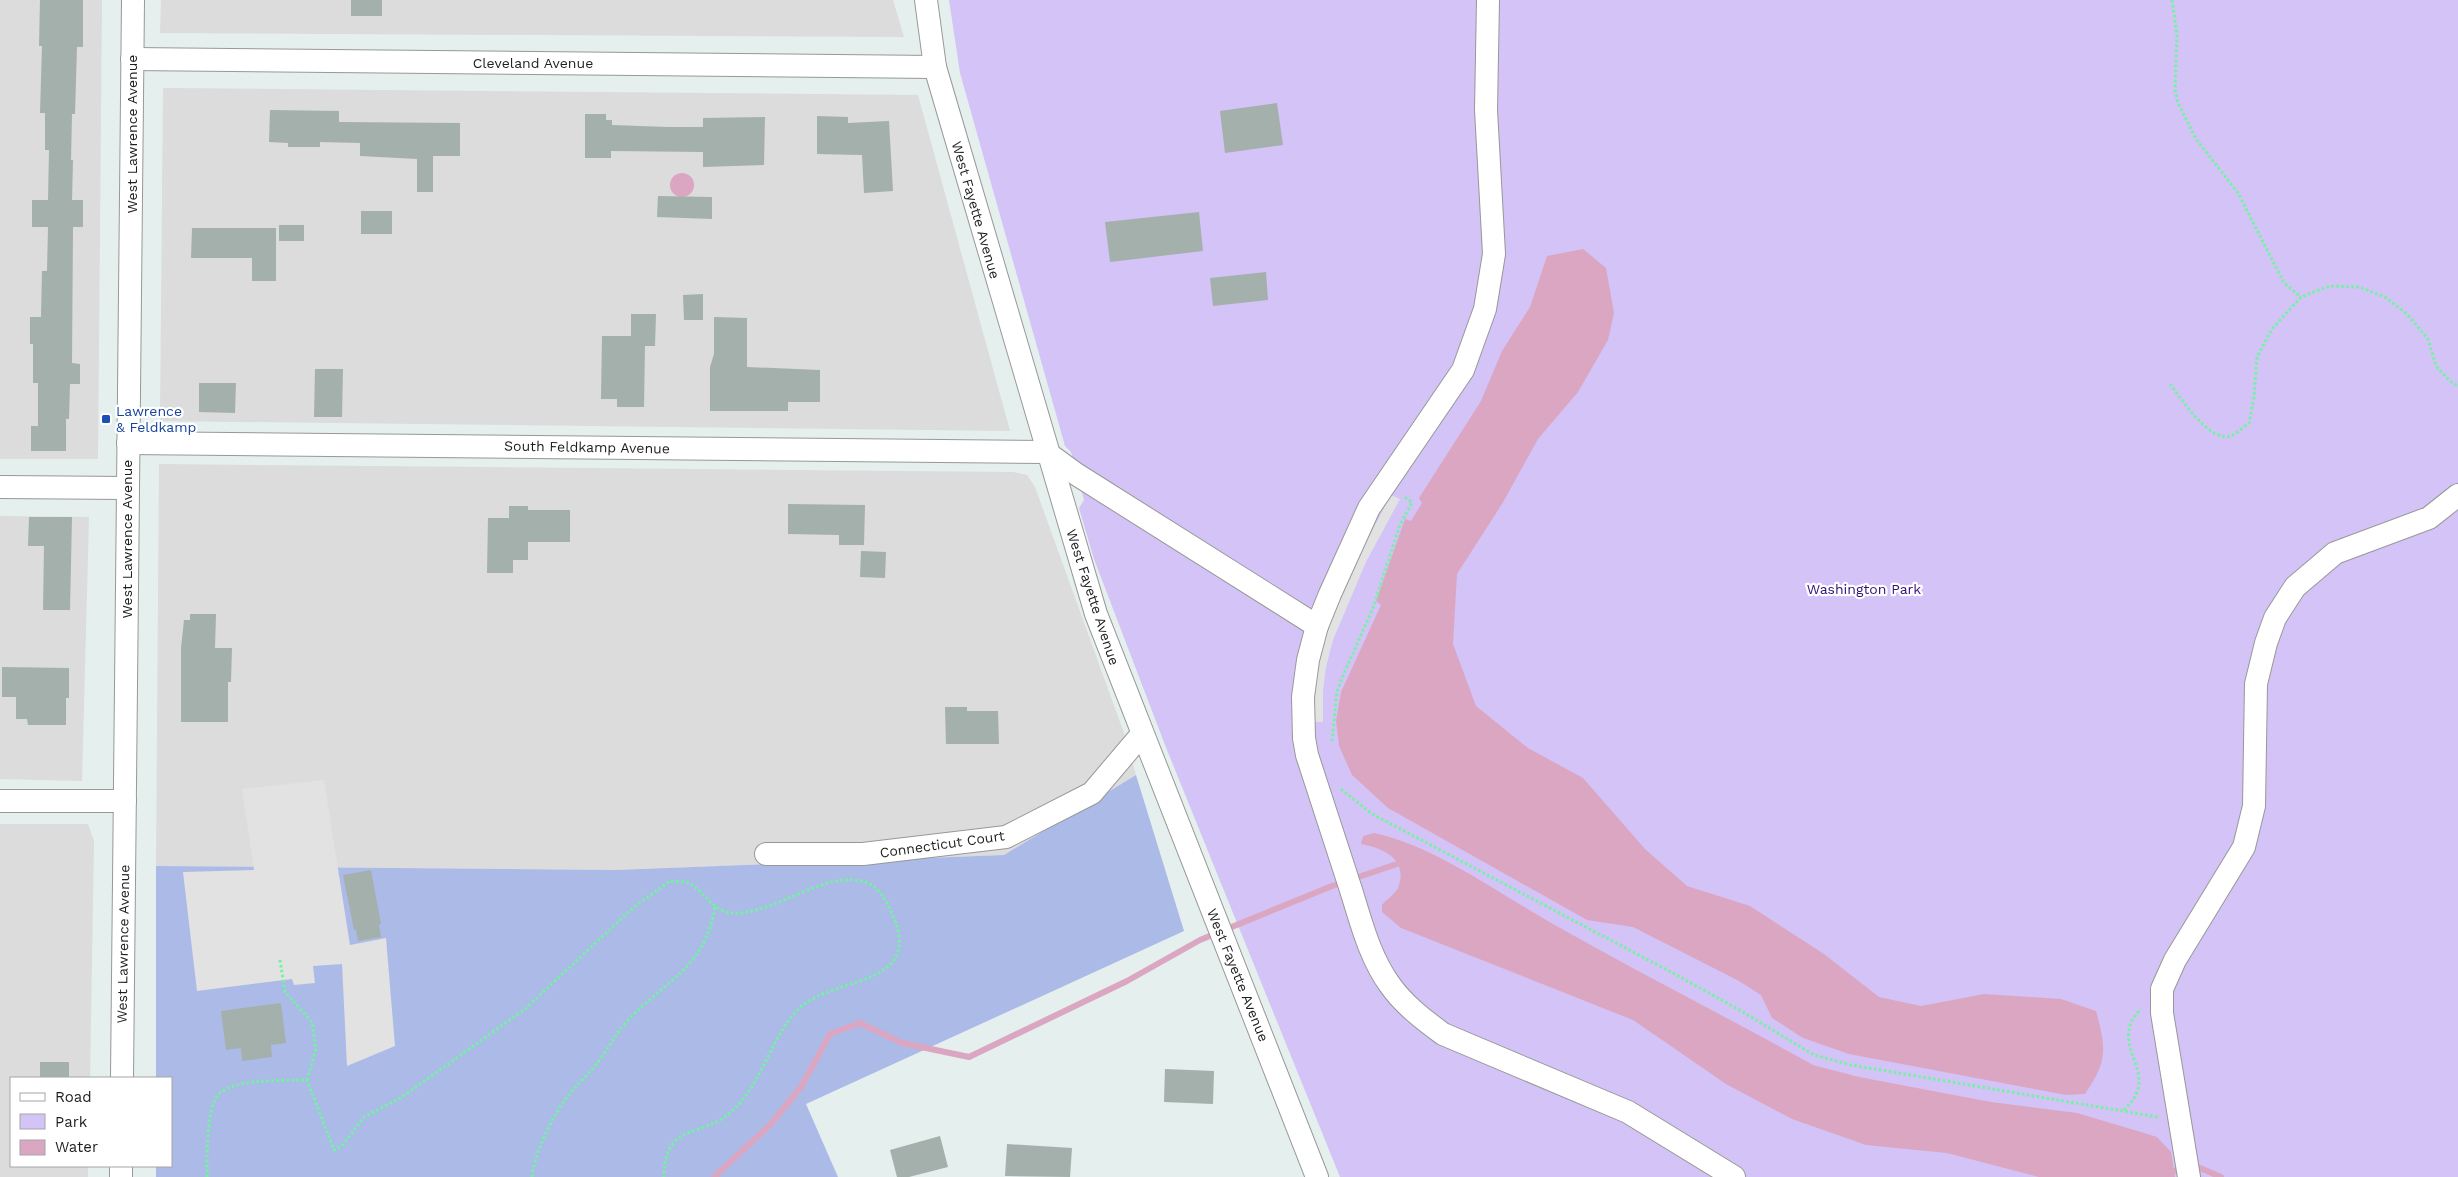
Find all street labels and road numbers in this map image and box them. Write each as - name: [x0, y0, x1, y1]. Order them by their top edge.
- street label: West Lawrence Avenue: [124, 55, 140, 213]
- street label: Cleveland Avenue: [473, 55, 593, 71]
- street label: West Fayette Avenue: [949, 139, 1003, 281]
- street label: South Feldkamp Avenue: [504, 438, 670, 456]
- street label: West Lawrence Avenue: [119, 460, 135, 618]
- street label: West Fayette Avenue: [1063, 527, 1123, 667]
- street label: Connecticut Court: [879, 827, 1006, 861]
- street label: West Lawrence Avenue: [114, 864, 132, 1024]
- street label: West Fayette Avenue: [1204, 906, 1272, 1044]

